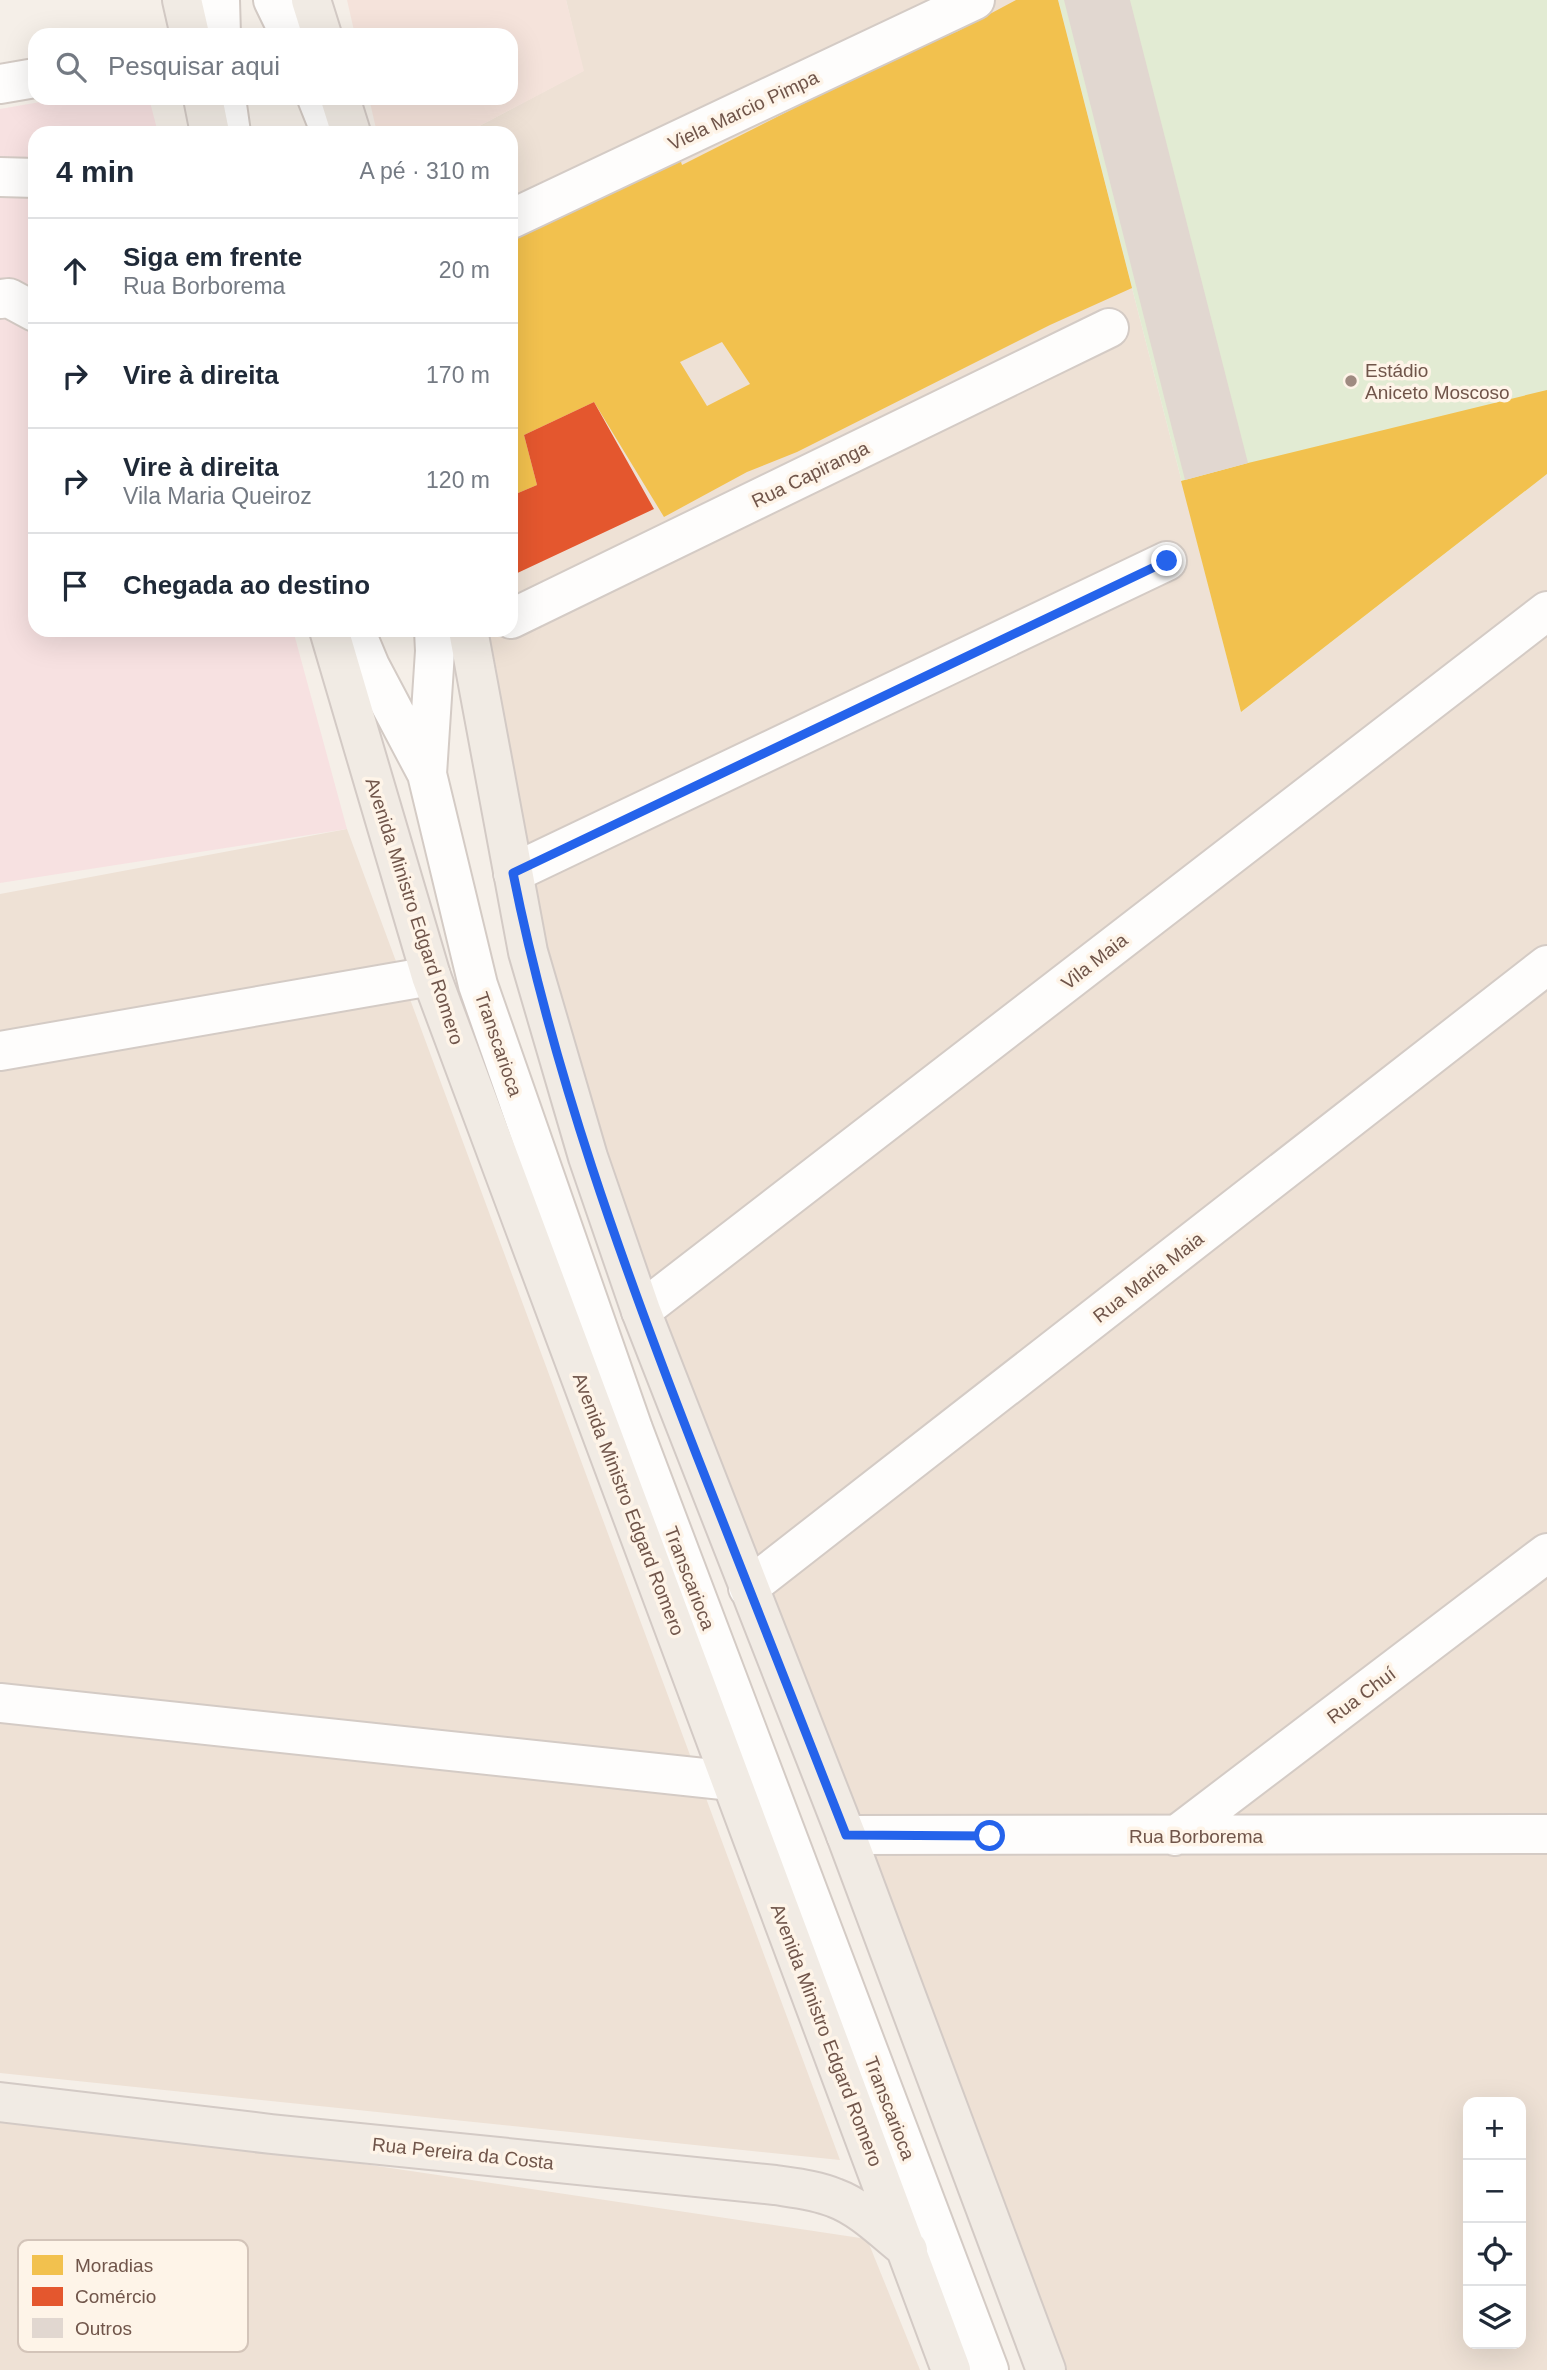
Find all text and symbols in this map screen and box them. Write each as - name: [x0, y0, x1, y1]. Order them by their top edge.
- search box: [28, 28, 518, 105]
- icon: search: [52, 48, 90, 86]
- text: Pesquisar aqui: [108, 51, 280, 81]
- street label: Viela Marcio Pimpa: [665, 66, 822, 154]
- text: 4 min: [56, 155, 134, 188]
- text: A pé · 310 m: [360, 158, 490, 184]
- text: Siga em frente: [123, 242, 302, 272]
- icon: ahead: [56, 252, 94, 290]
- text: 20 m: [439, 257, 490, 283]
- text: Rua Borborema: [123, 273, 285, 299]
- icon: right: [56, 357, 94, 395]
- text: Vire à direita: [123, 360, 279, 390]
- place label: Estádio Aniceto Moscoso: [1365, 360, 1510, 403]
- text: 170 m: [426, 362, 490, 388]
- marker: Estádio Aniceto Moscoso: [1343, 373, 1359, 389]
- street label: Rua Capiranga: [748, 437, 873, 512]
- text: Vire à direita: [123, 452, 279, 482]
- icon: right: [56, 462, 94, 500]
- text: 120 m: [426, 467, 490, 493]
- text: Vila Maria Queiroz: [123, 483, 312, 509]
- route end: [1151, 545, 1182, 576]
- icon: arrive: [56, 567, 94, 605]
- text: Chegada ao destino: [123, 570, 370, 600]
- street label: Avenida Ministro Edgard Romero: [361, 775, 468, 1047]
- street label: Vila Maia: [1057, 929, 1132, 994]
- street label: Transcarioca: [471, 989, 526, 1100]
- street label: Rua Maria Maia: [1089, 1228, 1208, 1327]
- street label: Avenida Ministro Edgard Romero: [569, 1370, 688, 1638]
- street label: Transcarioca: [660, 1523, 719, 1633]
- street label: Rua Chuí: [1323, 1662, 1400, 1728]
- route start: [974, 1820, 1005, 1851]
- street label: Rua Borborema: [1129, 1826, 1263, 1847]
- street label: Avenida Ministro Edgard Romero: [767, 1901, 886, 2169]
- street label: Transcarioca: [860, 2053, 919, 2163]
- map controls: [1463, 2097, 1526, 2349]
- button: +: [1463, 2097, 1526, 2160]
- street label: Rua Pereira da Costa: [371, 2134, 555, 2174]
- button: −: [1463, 2160, 1526, 2223]
- button: locate: [1463, 2223, 1526, 2286]
- legend: [18, 2240, 248, 2352]
- text: Moradias: [75, 2255, 153, 2276]
- text: Comércio: [75, 2286, 156, 2307]
- button: layers: [1463, 2286, 1526, 2349]
- text: Outros: [75, 2318, 132, 2339]

